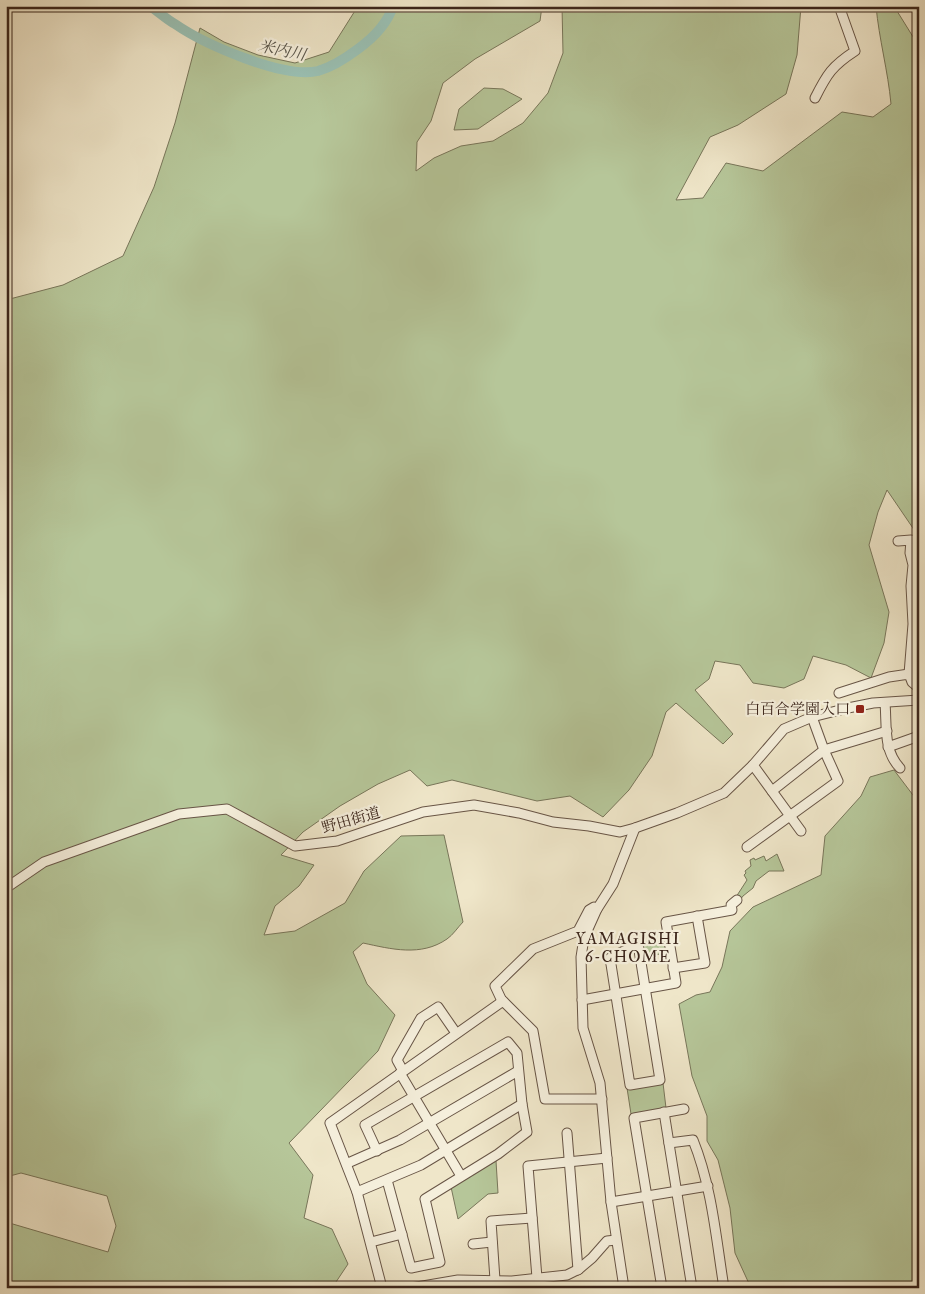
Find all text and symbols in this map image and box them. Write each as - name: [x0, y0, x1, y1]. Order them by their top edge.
- water label: 米内川: [257, 36, 309, 65]
- place label: 白百合学園入口: [745, 700, 850, 718]
- marker: 白百合学園入口: [854, 703, 866, 715]
- street label: 野田街道: [320, 803, 382, 837]
- district label: YAMAGISHI 6-CHOME: [576, 929, 680, 966]

